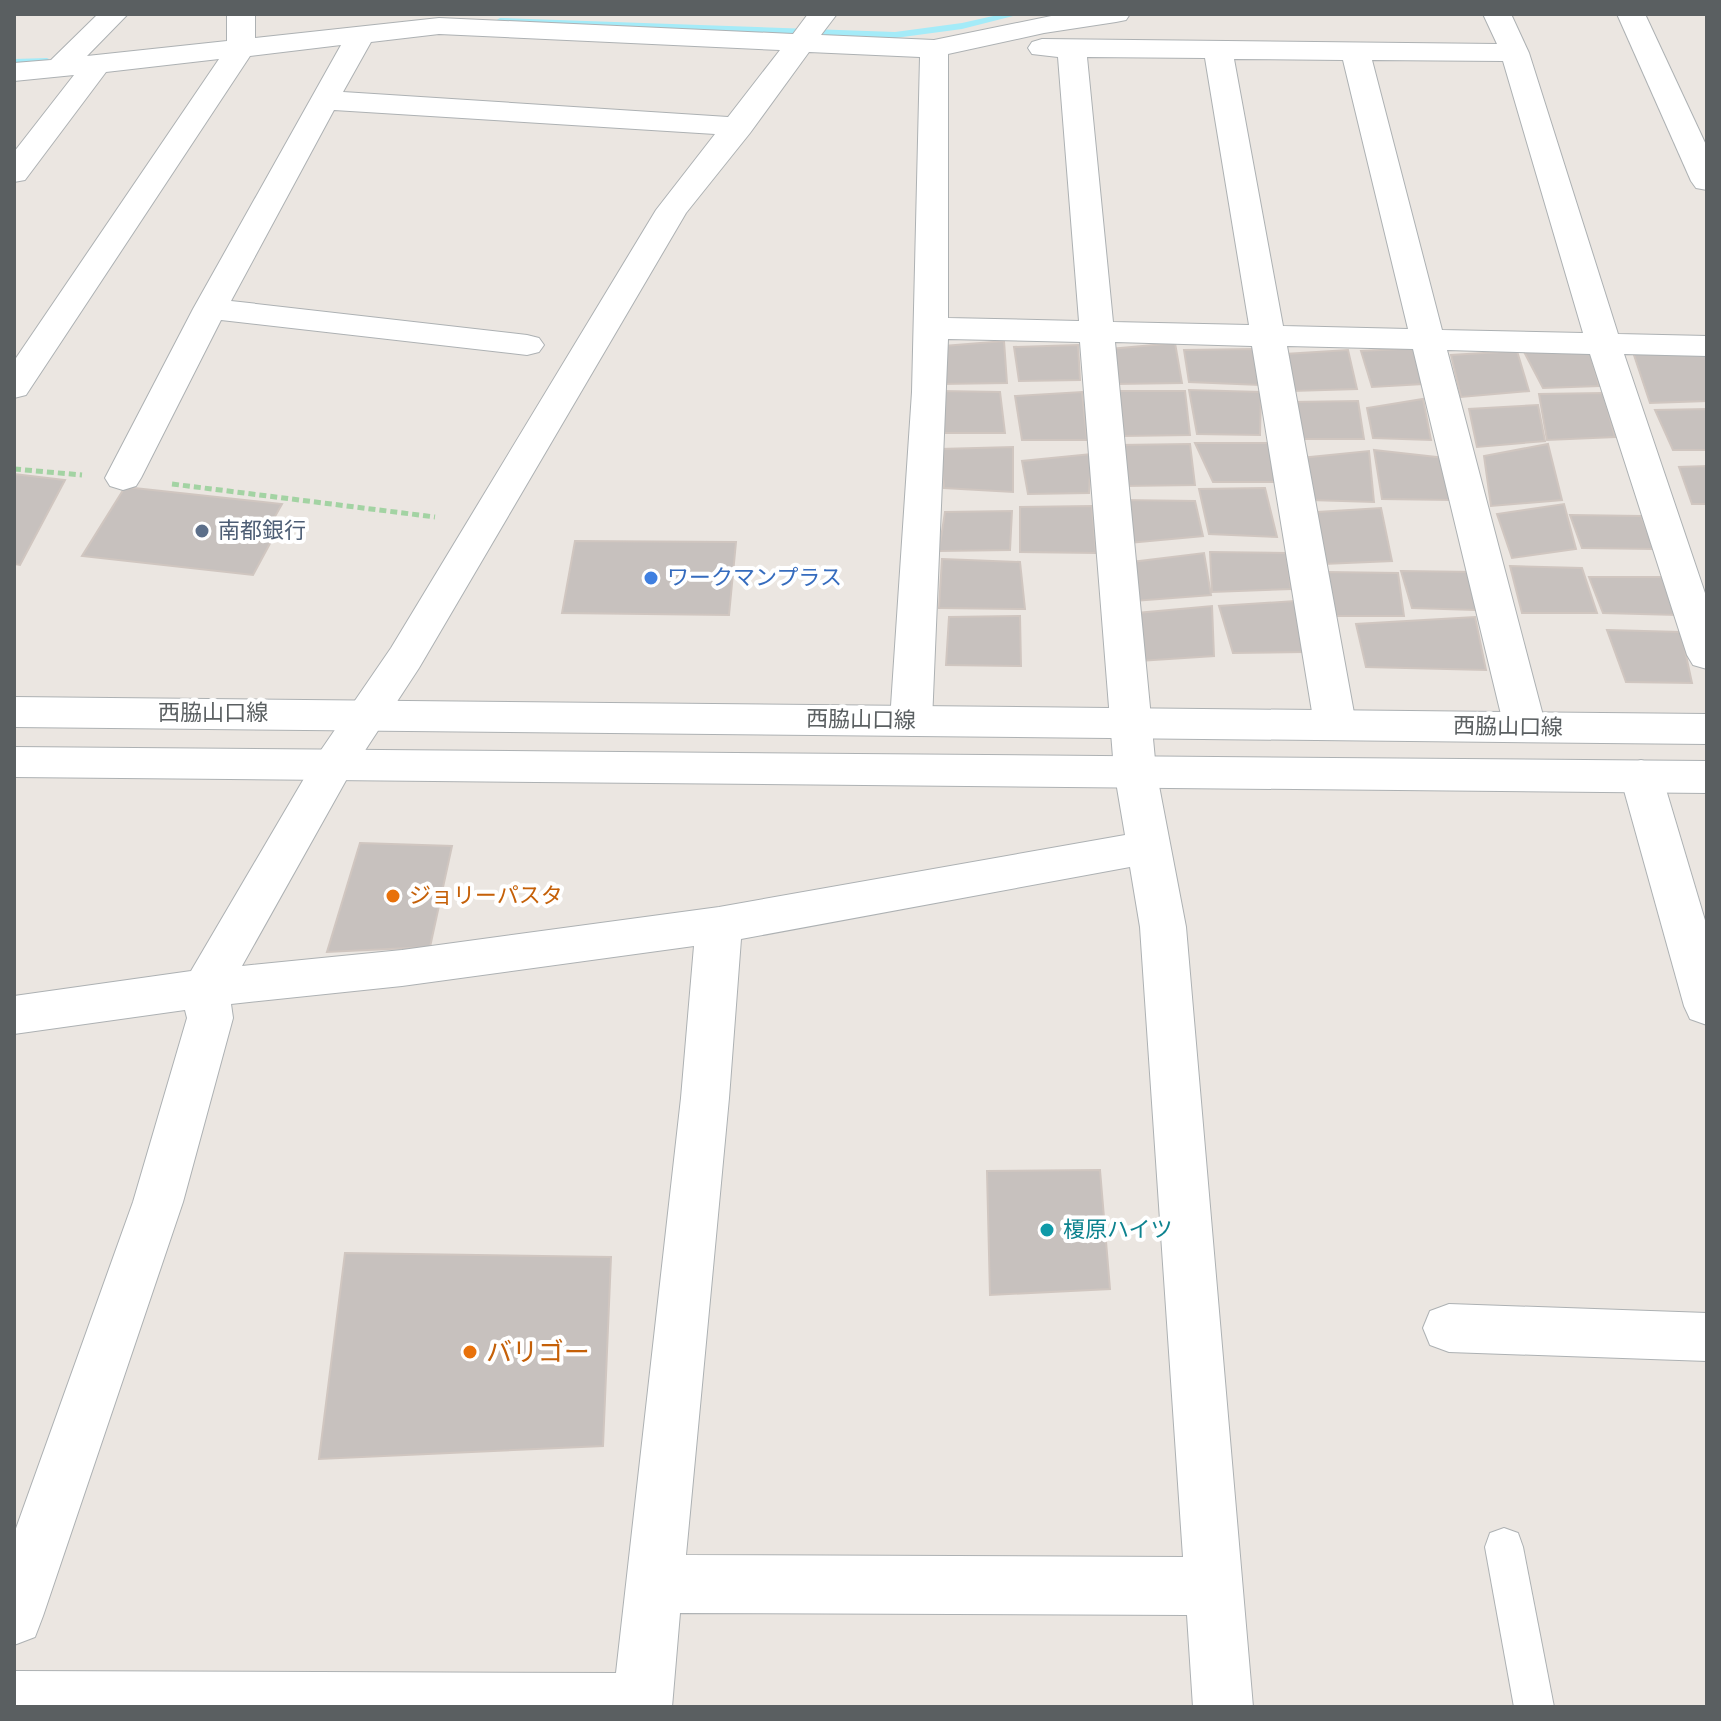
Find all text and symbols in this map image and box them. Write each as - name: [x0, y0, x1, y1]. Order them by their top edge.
- place label: 南都銀行: [218, 518, 306, 544]
- marker: 南都銀行: [193, 522, 211, 540]
- place label: ワークマンプラス: [667, 565, 842, 591]
- marker: ワークマンプラス: [642, 569, 660, 587]
- street label: 西脇山口線: [158, 700, 268, 726]
- street label: 西脇山口線: [806, 706, 916, 734]
- street label: 西脇山口線: [1453, 713, 1563, 741]
- place label: ジョリーパスタ: [409, 883, 563, 909]
- marker: ジョリーパスタ: [384, 887, 402, 905]
- place label: 榎原ハイツ: [1063, 1217, 1173, 1243]
- marker: 榎原ハイツ: [1038, 1221, 1056, 1239]
- place label: バリゴー: [486, 1337, 590, 1368]
- marker: バリゴー: [461, 1343, 479, 1361]

